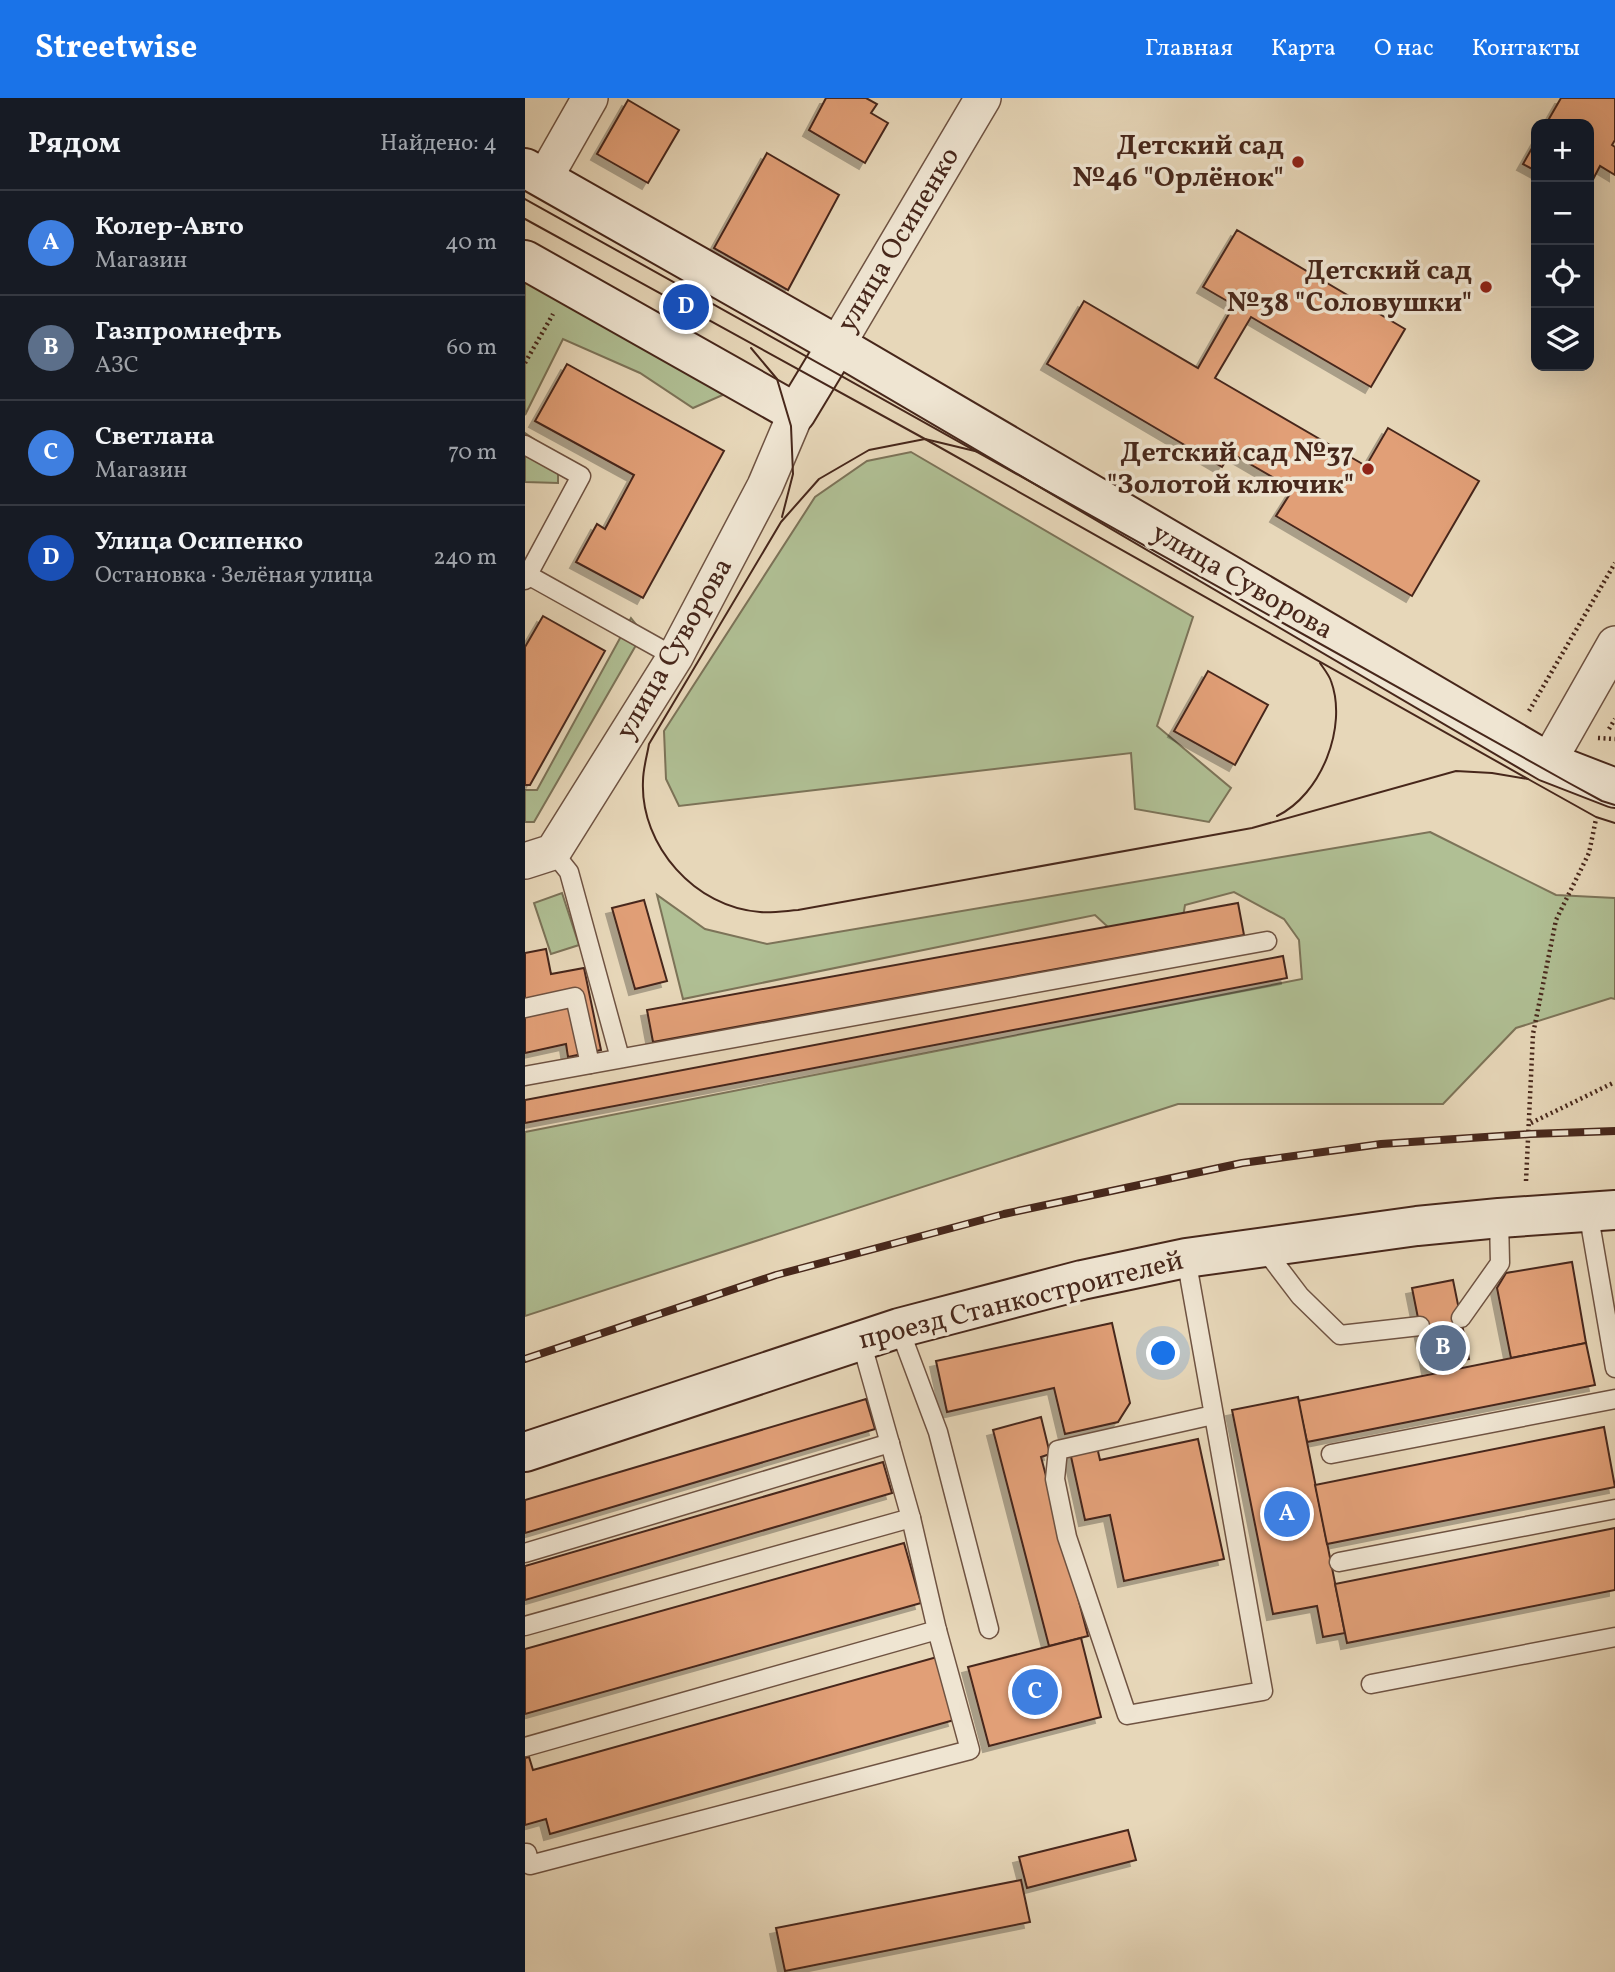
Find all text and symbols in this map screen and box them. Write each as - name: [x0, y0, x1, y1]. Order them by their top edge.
- text: Streetwise: [35, 26, 197, 72]
- text: Главная: [1145, 32, 1233, 66]
- text: Карта: [1271, 32, 1336, 66]
- text: О нас: [1374, 32, 1434, 66]
- text: Контакты: [1472, 32, 1580, 66]
- map controls: [1531, 119, 1594, 371]
- button: +: [1531, 119, 1594, 182]
- text: Рядом: [28, 123, 121, 165]
- place label: Детский сад №46 "Орлёнок": [1073, 127, 1284, 198]
- text: Найдено: 4: [380, 128, 497, 160]
- street label: улица Осипенко: [828, 140, 970, 340]
- marker: Детский сад №46 "Орлёнок": [1290, 154, 1306, 170]
- button: −: [1531, 182, 1594, 245]
- text: Колер-Авто: [95, 209, 244, 245]
- text: A: [43, 227, 59, 259]
- text: 40 m: [445, 227, 497, 259]
- text: Магазин: [95, 245, 187, 277]
- button: locate: [1531, 245, 1594, 308]
- place label: Детский сад №38 "Соловушки": [1227, 252, 1472, 323]
- marker: Детский сад №38 "Соловушки": [1478, 279, 1494, 295]
- pin: D: [663, 281, 709, 333]
- button: layers: [1531, 308, 1594, 371]
- text: Газпромнефть: [95, 314, 282, 350]
- text: B: [43, 332, 59, 364]
- text: 60 m: [447, 332, 497, 364]
- text: АЗС: [95, 350, 139, 382]
- text: Светлана: [95, 419, 215, 455]
- place label: Детский сад №37 "Золотой ключик": [1107, 434, 1354, 505]
- text: C: [44, 437, 58, 469]
- text: 70 m: [448, 437, 497, 469]
- text: Магазин: [95, 455, 187, 487]
- marker: Детский сад №37 "Золотой ключик": [1360, 461, 1376, 477]
- street label: улица Суворова: [1144, 514, 1340, 650]
- text: Улица Осипенко: [95, 524, 303, 560]
- text: D: [43, 542, 59, 574]
- text: 240 m: [433, 542, 497, 574]
- street label: улица Суворова: [607, 551, 743, 747]
- text: Остановка · Зелёная улица: [95, 560, 373, 592]
- street label: проезд Станкостроителей: [855, 1242, 1187, 1360]
- pin: B: [1420, 1322, 1466, 1374]
- your location: [1146, 1336, 1180, 1370]
- pin: A: [1264, 1488, 1310, 1540]
- pin: C: [1012, 1666, 1058, 1718]

